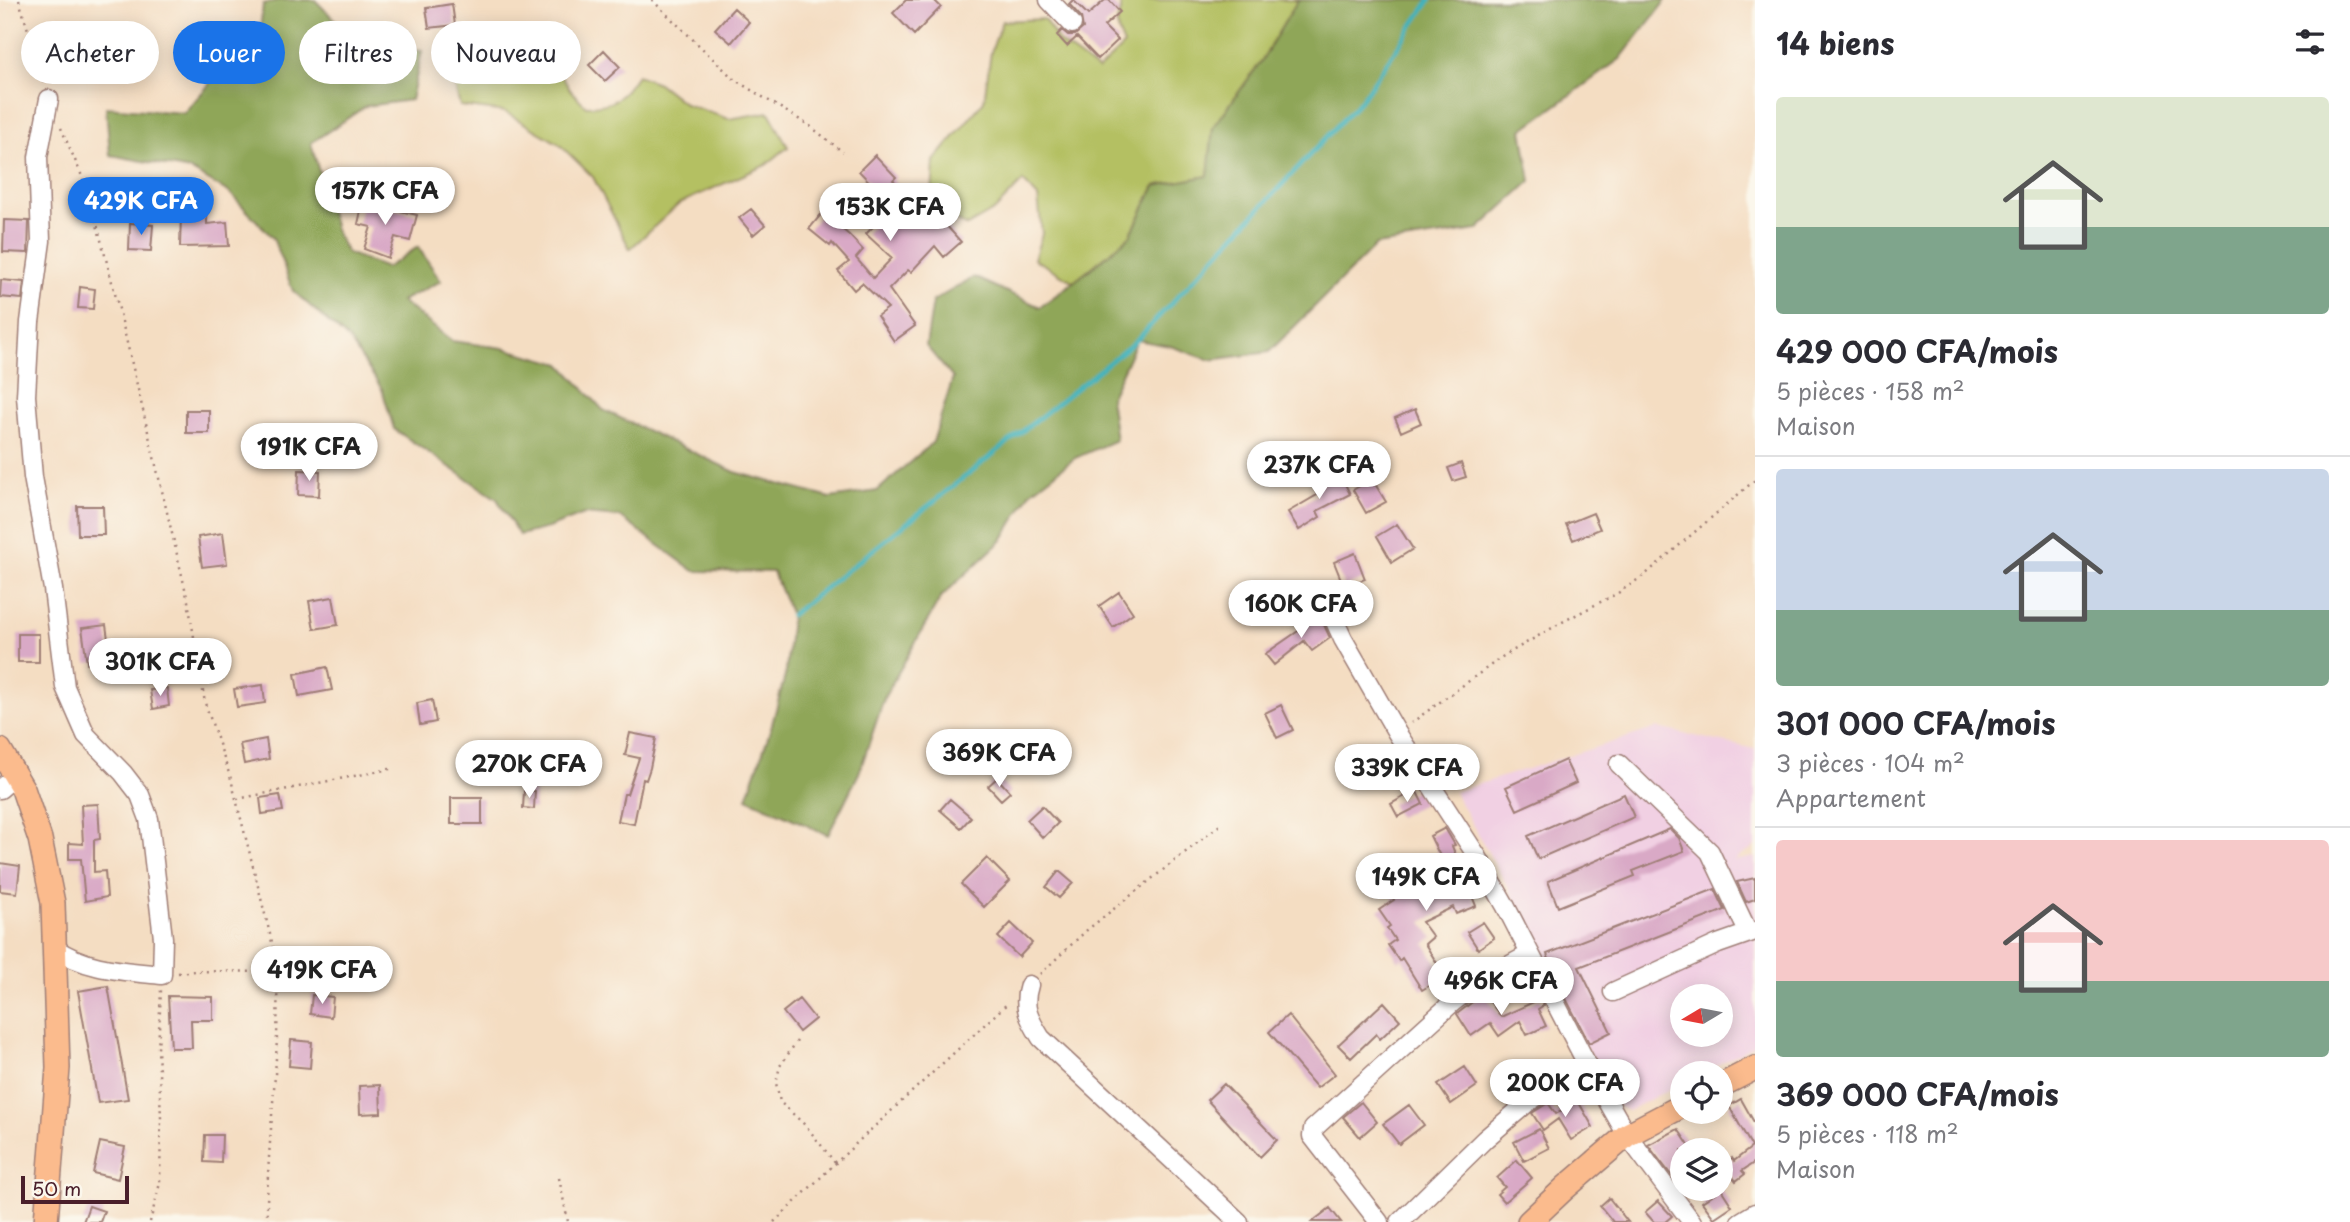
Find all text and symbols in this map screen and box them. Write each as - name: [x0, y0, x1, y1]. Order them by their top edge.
- text: 14 biens: [1776, 20, 1895, 65]
- chip: Acheter: [21, 21, 159, 84]
- chip: Louer: [173, 21, 285, 84]
- chip: Filtres: [299, 21, 417, 84]
- chip: Nouveau: [431, 21, 581, 84]
- icon: filters: [2291, 23, 2329, 61]
- icon: home: [1990, 142, 2116, 268]
- pin: 157K CFA: [313, 168, 457, 227]
- text: 157K CFA: [331, 172, 439, 207]
- pin: 429K CFA: [69, 177, 213, 237]
- text: 429K CFA: [84, 182, 198, 217]
- pin: 153K CFA: [818, 184, 962, 243]
- text: 153K CFA: [835, 188, 945, 223]
- text: 429 000 CFA/mois: [1776, 328, 2058, 373]
- text: 5 pièces · 158 m²: [1776, 373, 1965, 408]
- text: Maison: [1776, 408, 1856, 443]
- pin: 191K CFA: [237, 424, 381, 483]
- text: 191K CFA: [257, 428, 361, 463]
- pin: 237K CFA: [1247, 442, 1391, 501]
- text: 237K CFA: [1263, 446, 1375, 481]
- icon: home: [1990, 514, 2116, 640]
- pin: 160K CFA: [1229, 580, 1373, 640]
- text: 160K CFA: [1245, 585, 1357, 620]
- pin: 301K CFA: [88, 638, 232, 698]
- text: 301K CFA: [105, 643, 215, 678]
- text: 301 000 CFA/mois: [1776, 700, 2056, 745]
- pin: 369K CFA: [927, 730, 1071, 789]
- text: 369K CFA: [942, 734, 1056, 769]
- pin: 270K CFA: [457, 740, 601, 800]
- pin: 339K CFA: [1335, 744, 1479, 804]
- text: 270K CFA: [471, 745, 587, 780]
- text: 3 pièces · 104 m²: [1776, 745, 1965, 780]
- text: 339K CFA: [1351, 749, 1463, 784]
- text: Appartement: [1776, 780, 1926, 815]
- pin: 149K CFA: [1354, 853, 1498, 913]
- text: 149K CFA: [1372, 858, 1480, 893]
- icon: home: [1990, 885, 2116, 1011]
- pin: 419K CFA: [250, 946, 394, 1006]
- text: 419K CFA: [267, 951, 377, 986]
- pin: 496K CFA: [1429, 958, 1573, 1017]
- text: 496K CFA: [1444, 962, 1558, 997]
- north arrow: [1670, 984, 1732, 1046]
- map controls: [1670, 984, 1733, 1201]
- pin: 200K CFA: [1493, 1060, 1637, 1119]
- button: locate: [1670, 1061, 1733, 1124]
- text: 200K CFA: [1506, 1064, 1624, 1099]
- text: 369 000 CFA/mois: [1776, 1071, 2059, 1116]
- text: 5 pièces · 118 m²: [1776, 1116, 1959, 1151]
- button: layers: [1670, 1138, 1733, 1201]
- text: Maison: [1776, 1151, 1856, 1186]
- scale bar: [21, 1173, 130, 1205]
- text: 50 m: [32, 1174, 81, 1202]

